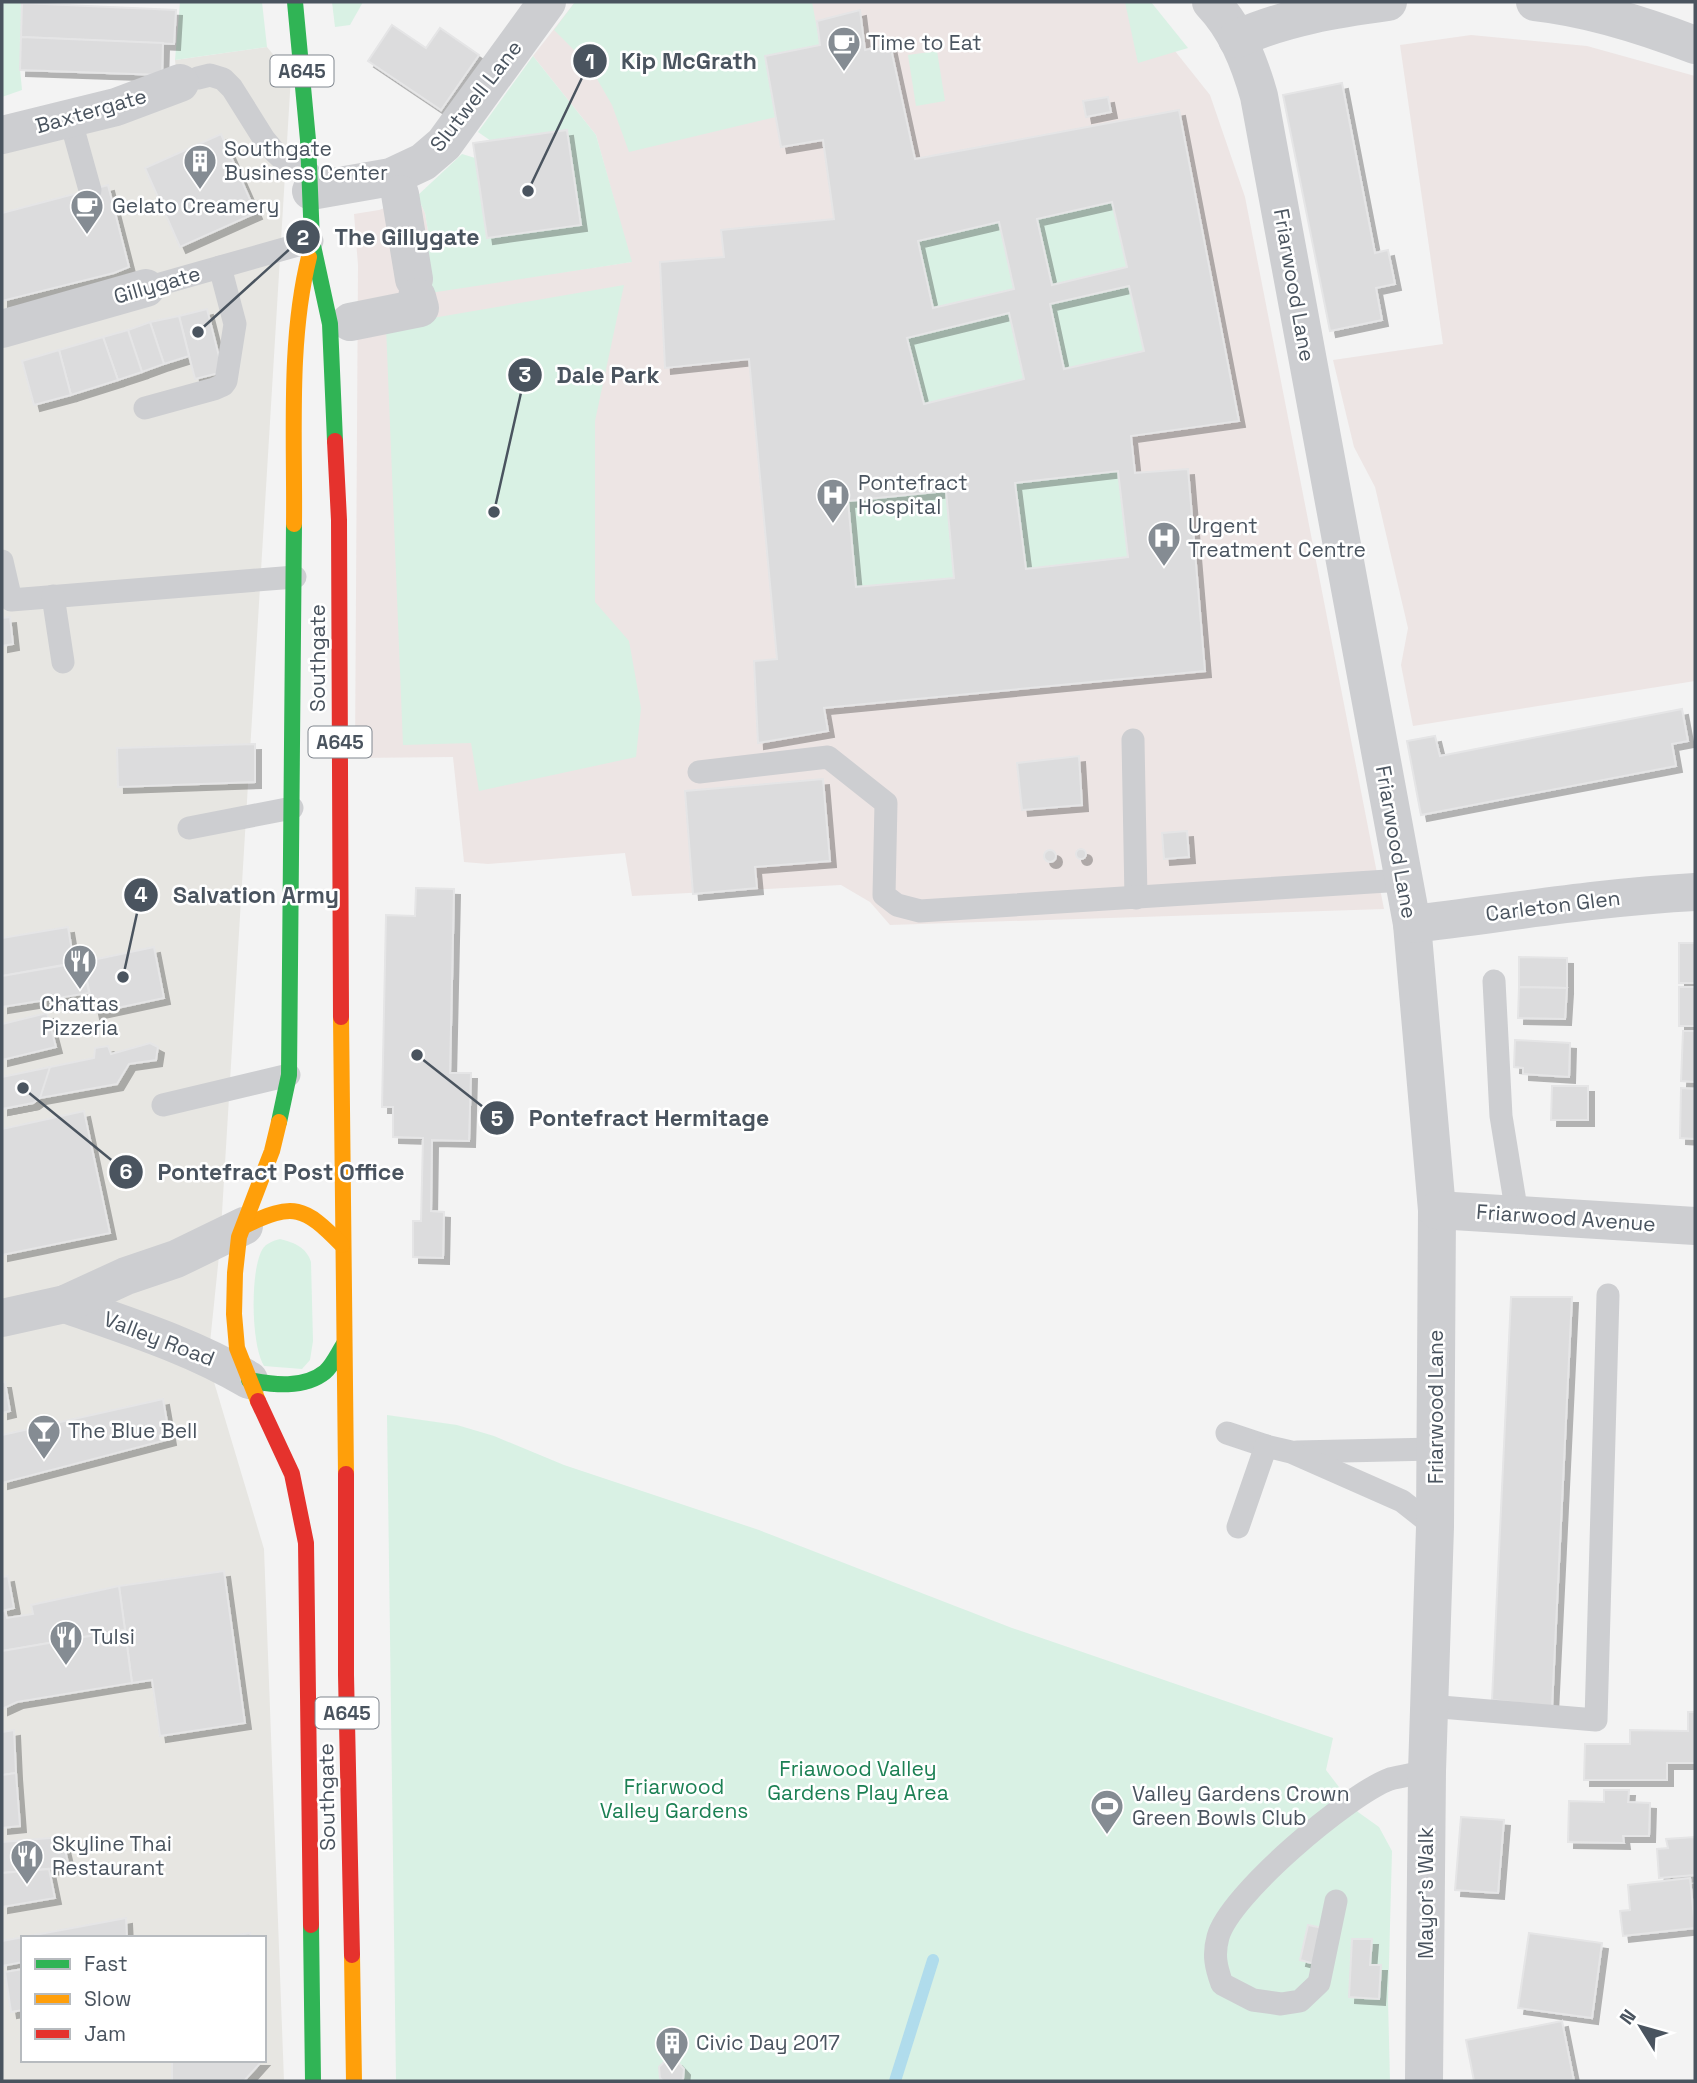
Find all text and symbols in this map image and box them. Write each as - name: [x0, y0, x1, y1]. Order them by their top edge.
- cafe icon: Time to Eat: [825, 24, 863, 73]
- place label: Time to Eat: [868, 29, 982, 56]
- street label: Slutwell Lane: [424, 35, 528, 157]
- callout: Kip McGrath: [572, 39, 771, 83]
- text: Kip McGrath: [621, 46, 757, 76]
- text: 1: [585, 48, 595, 75]
- road number: A645: [270, 55, 334, 86]
- street label: Baxtergate: [32, 82, 150, 139]
- place label: Southgate Business Center: [224, 135, 388, 186]
- building icon: Southgate Business Center: [181, 142, 219, 191]
- cafe icon: Gelato Creamery: [68, 187, 106, 236]
- place label: Gelato Creamery: [112, 192, 279, 219]
- street label: Friarwood Lane: [1268, 206, 1321, 363]
- callout: The Gillygate: [286, 215, 494, 259]
- text: The Gillygate: [334, 222, 480, 252]
- text: 2: [297, 224, 309, 251]
- street label: Gillygate: [110, 259, 203, 310]
- callout: Dale Park: [507, 353, 673, 397]
- text: Dale Park: [557, 360, 659, 390]
- text: 3: [519, 361, 531, 388]
- place label: Pontefract Hospital: [858, 469, 968, 520]
- hospital icon: Pontefract Hospital: [814, 476, 852, 525]
- place label: Urgent Treatment Centre: [1188, 512, 1366, 563]
- hospital icon: Urgent Treatment Centre: [1145, 519, 1183, 568]
- street label: Southgate: [304, 604, 331, 712]
- road number: A645: [308, 726, 372, 758]
- street label: Friarwood Lane: [1370, 763, 1423, 920]
- callout: Salvation Army: [124, 873, 353, 917]
- text: Salvation Army: [173, 880, 339, 910]
- text: 4: [134, 881, 148, 908]
- street label: Carleton Glen: [1484, 884, 1622, 927]
- restaurant icon: Chattas Pizzeria: [61, 942, 99, 991]
- place label: Chattas Pizzeria: [41, 990, 119, 1041]
- callout: Pontefract Hermitage: [479, 1096, 783, 1140]
- text: Pontefract Hermitage: [529, 1103, 769, 1133]
- text: 5: [491, 1105, 503, 1132]
- callout: Pontefract Post Office: [108, 1150, 418, 1194]
- text: Pontefract Post Office: [157, 1157, 405, 1187]
- text: 6: [120, 1158, 133, 1185]
- street label: Friarwood Avenue: [1475, 1198, 1657, 1237]
- street label: Valley Road: [100, 1305, 219, 1372]
- street label: Friarwood Lane: [1422, 1330, 1449, 1484]
- bar icon: The Blue Bell: [25, 1412, 63, 1461]
- place label: The Blue Bell: [68, 1417, 197, 1444]
- restaurant icon: Tulsi: [47, 1618, 85, 1667]
- place label: Tulsi: [90, 1623, 135, 1650]
- road number: A645: [316, 1698, 378, 1728]
- street label: Southgate: [312, 1743, 341, 1851]
- park label: Friawood Valley Gardens Play Area: [767, 1755, 949, 1806]
- park label: Friarwood Valley Gardens: [600, 1773, 748, 1824]
- place label: Valley Gardens Crown Green Bowls Club: [1132, 1780, 1350, 1831]
- sports icon: Valley Gardens Crown Green Bowls Club: [1088, 1787, 1126, 1836]
- street label: Mayor's Walk: [1412, 1827, 1439, 1959]
- place label: Skyline Thai Restaurant: [52, 1830, 172, 1881]
- restaurant icon: Skyline Thai Restaurant: [8, 1837, 46, 1886]
- legend: [21, 1936, 266, 2062]
- text: Fast: [84, 1950, 128, 1977]
- text: Slow: [84, 1985, 132, 2012]
- north arrow: [1606, 1992, 1676, 2062]
- text: N: [1614, 2004, 1642, 2030]
- text: Jam: [84, 2020, 126, 2047]
- building icon: Civic Day 2017: [653, 2024, 691, 2073]
- place label: Civic Day 2017: [696, 2029, 840, 2056]

